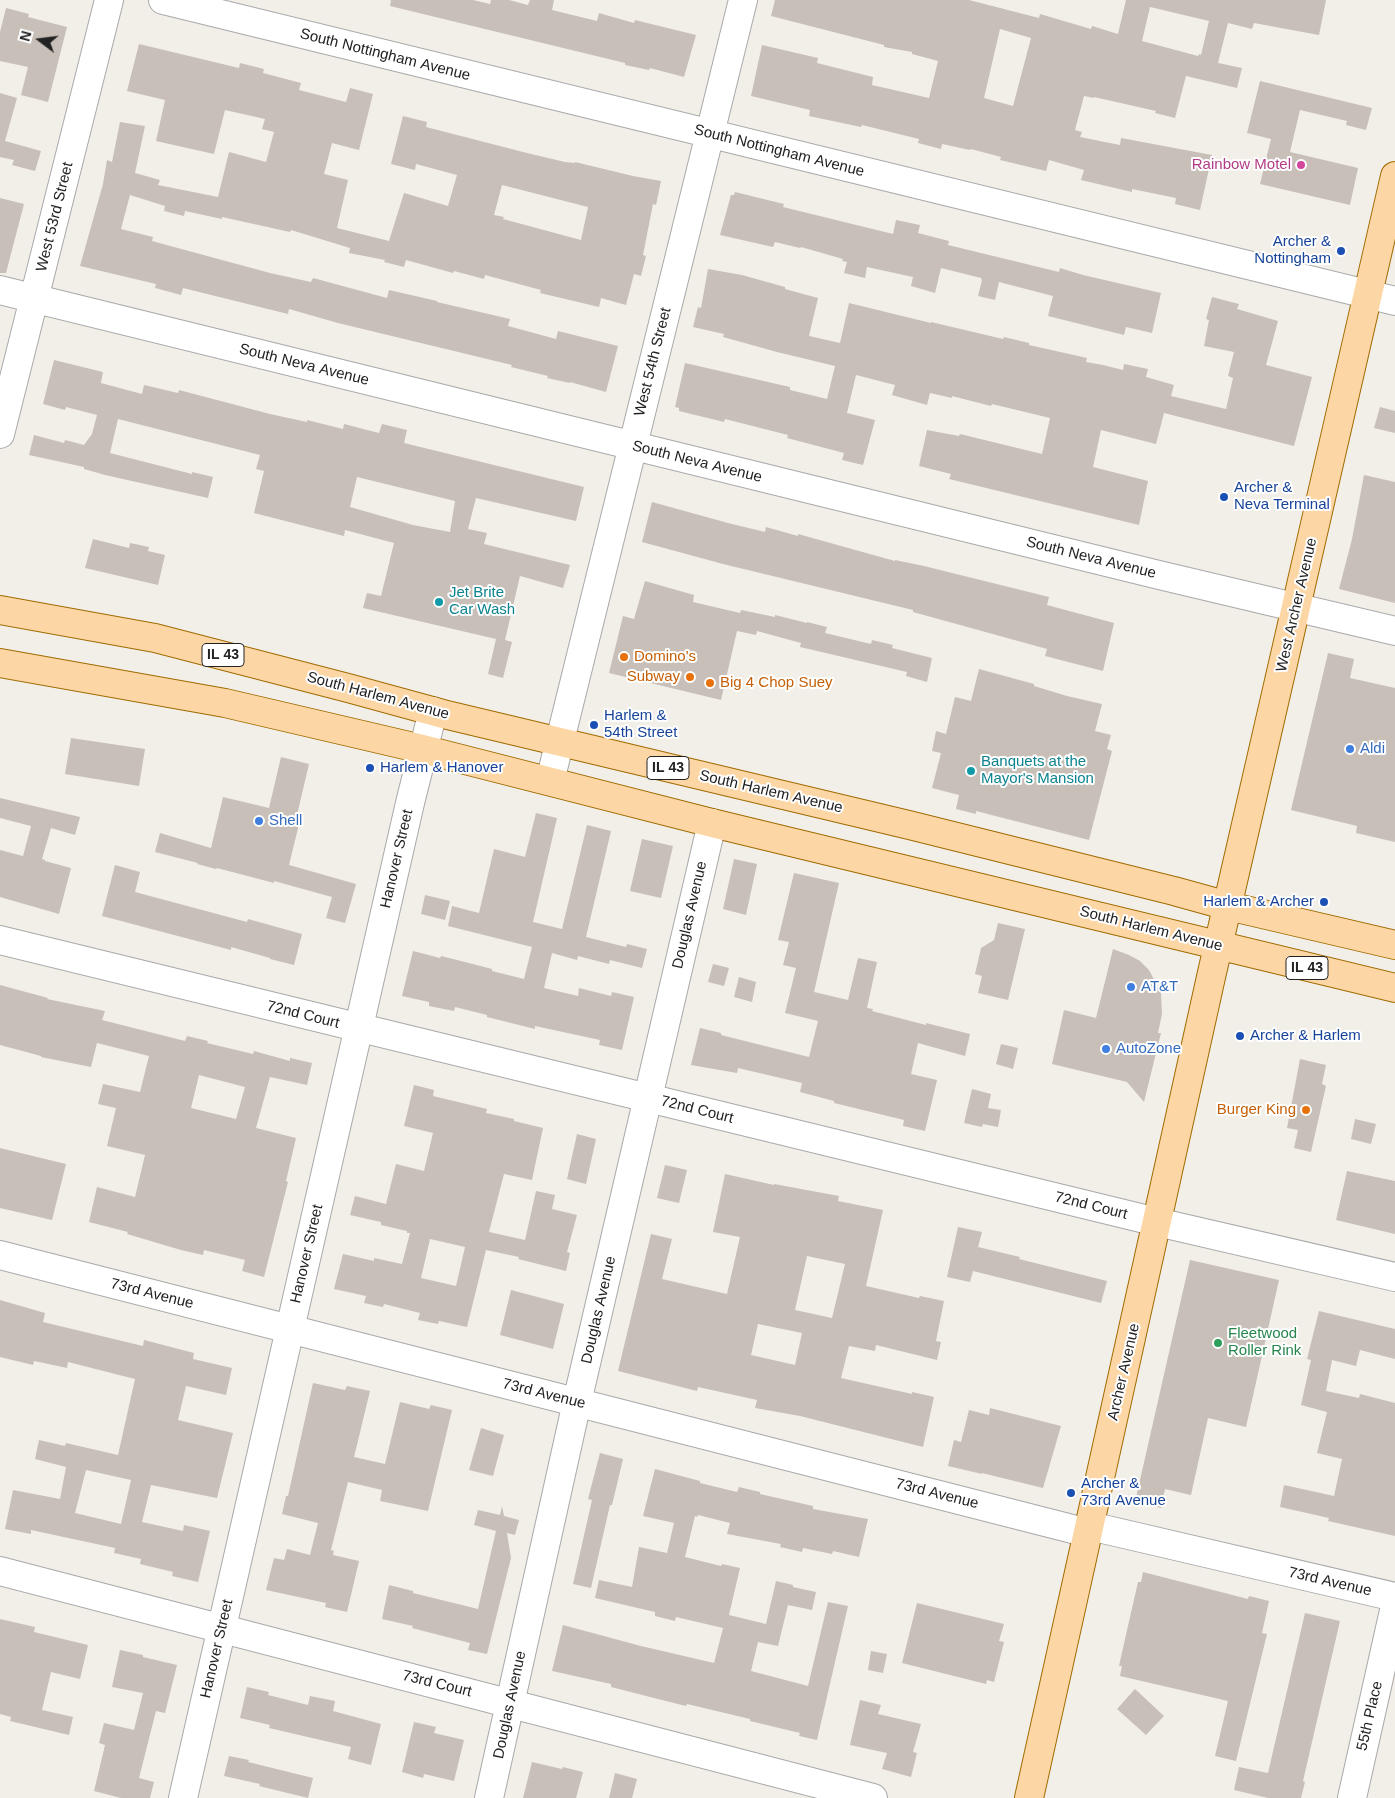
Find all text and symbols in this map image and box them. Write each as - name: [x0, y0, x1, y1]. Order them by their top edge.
- north arrow: [15, 15, 65, 65]
- street label: South Nottingham Avenue: [298, 25, 472, 85]
- text: N: [16, 29, 35, 43]
- street label: South Nottingham Avenue: [692, 121, 866, 181]
- place label: Rainbow Motel: [1192, 156, 1291, 174]
- marker: Rainbow Motel: [1295, 159, 1307, 171]
- street label: West 53rd Street: [33, 160, 77, 274]
- place label: Archer & Nottingham: [1254, 233, 1331, 268]
- marker: Archer & Nottingham: [1335, 245, 1347, 257]
- street label: West 54th Street: [631, 306, 675, 418]
- street label: South Neva Avenue: [237, 340, 371, 390]
- street label: South Neva Avenue: [630, 437, 764, 487]
- place label: Archer & Neva Terminal: [1234, 479, 1330, 514]
- marker: Archer & Neva Terminal: [1218, 491, 1230, 503]
- street label: South Neva Avenue: [1024, 533, 1158, 583]
- street label: West Archer Avenue: [1273, 536, 1321, 674]
- place label: Jet Brite Car Wash: [449, 584, 515, 619]
- marker: Jet Brite Car Wash: [433, 596, 445, 608]
- road number: IL 43: [202, 644, 244, 666]
- place label: Domino's: [634, 648, 696, 666]
- marker: Domino's: [618, 651, 630, 663]
- street label: South Harlem Avenue: [305, 668, 451, 724]
- place label: Subway: [627, 668, 680, 686]
- marker: Subway: [684, 671, 696, 683]
- place label: Big 4 Chop Suey: [720, 674, 833, 692]
- marker: Big 4 Chop Suey: [704, 677, 716, 689]
- place label: Harlem & 54th Street: [604, 707, 677, 742]
- marker: Harlem & 54th Street: [588, 719, 600, 731]
- place label: Aldi: [1360, 740, 1385, 758]
- marker: Aldi: [1344, 743, 1356, 755]
- place label: Banquets at the Mayor's Mansion: [981, 753, 1094, 788]
- road number: IL 43: [647, 756, 689, 780]
- place label: Harlem & Hanover: [380, 759, 503, 777]
- marker: Harlem & Hanover: [364, 762, 376, 774]
- marker: Banquets at the Mayor's Mansion: [965, 765, 977, 777]
- street label: South Harlem Avenue: [698, 767, 844, 817]
- street label: Hanover Street: [377, 808, 417, 910]
- place label: Shell: [269, 812, 302, 830]
- marker: Shell: [253, 815, 265, 827]
- street label: Douglas Avenue: [669, 859, 711, 971]
- place label: Harlem & Archer: [1203, 893, 1314, 911]
- marker: Harlem & Archer: [1318, 896, 1330, 908]
- street label: South Harlem Avenue: [1078, 903, 1224, 955]
- road number: IL 43: [1286, 956, 1328, 980]
- place label: AT&T: [1141, 978, 1178, 996]
- marker: AT&T: [1125, 981, 1137, 993]
- street label: 72nd Court: [265, 997, 341, 1033]
- place label: Archer & Harlem: [1250, 1027, 1361, 1045]
- marker: Archer & Harlem: [1234, 1030, 1246, 1042]
- place label: AutoZone: [1116, 1040, 1181, 1058]
- marker: AutoZone: [1100, 1043, 1112, 1055]
- street label: 72nd Court: [659, 1092, 735, 1128]
- place label: Burger King: [1217, 1101, 1296, 1119]
- marker: Burger King: [1300, 1104, 1312, 1116]
- street label: 72nd Court: [1053, 1188, 1129, 1224]
- street label: Hanover Street: [287, 1203, 327, 1305]
- street label: Douglas Avenue: [578, 1254, 620, 1366]
- street label: 73rd Avenue: [109, 1275, 195, 1313]
- street label: Archer Avenue: [1104, 1322, 1144, 1422]
- place label: Fleetwood Roller Rink: [1228, 1325, 1301, 1360]
- marker: Fleetwood Roller Rink: [1212, 1337, 1224, 1349]
- street label: 73rd Avenue: [501, 1375, 587, 1413]
- street label: 73rd Avenue: [894, 1475, 980, 1513]
- place label: Archer & 73rd Avenue: [1081, 1475, 1166, 1510]
- marker: Archer & 73rd Avenue: [1065, 1487, 1077, 1499]
- street label: 73rd Avenue: [1287, 1564, 1373, 1600]
- street label: Hanover Street: [197, 1598, 237, 1700]
- street label: Douglas Avenue: [490, 1649, 530, 1761]
- street label: 73rd Court: [400, 1667, 474, 1701]
- street label: 55th Place: [1353, 1679, 1387, 1753]

